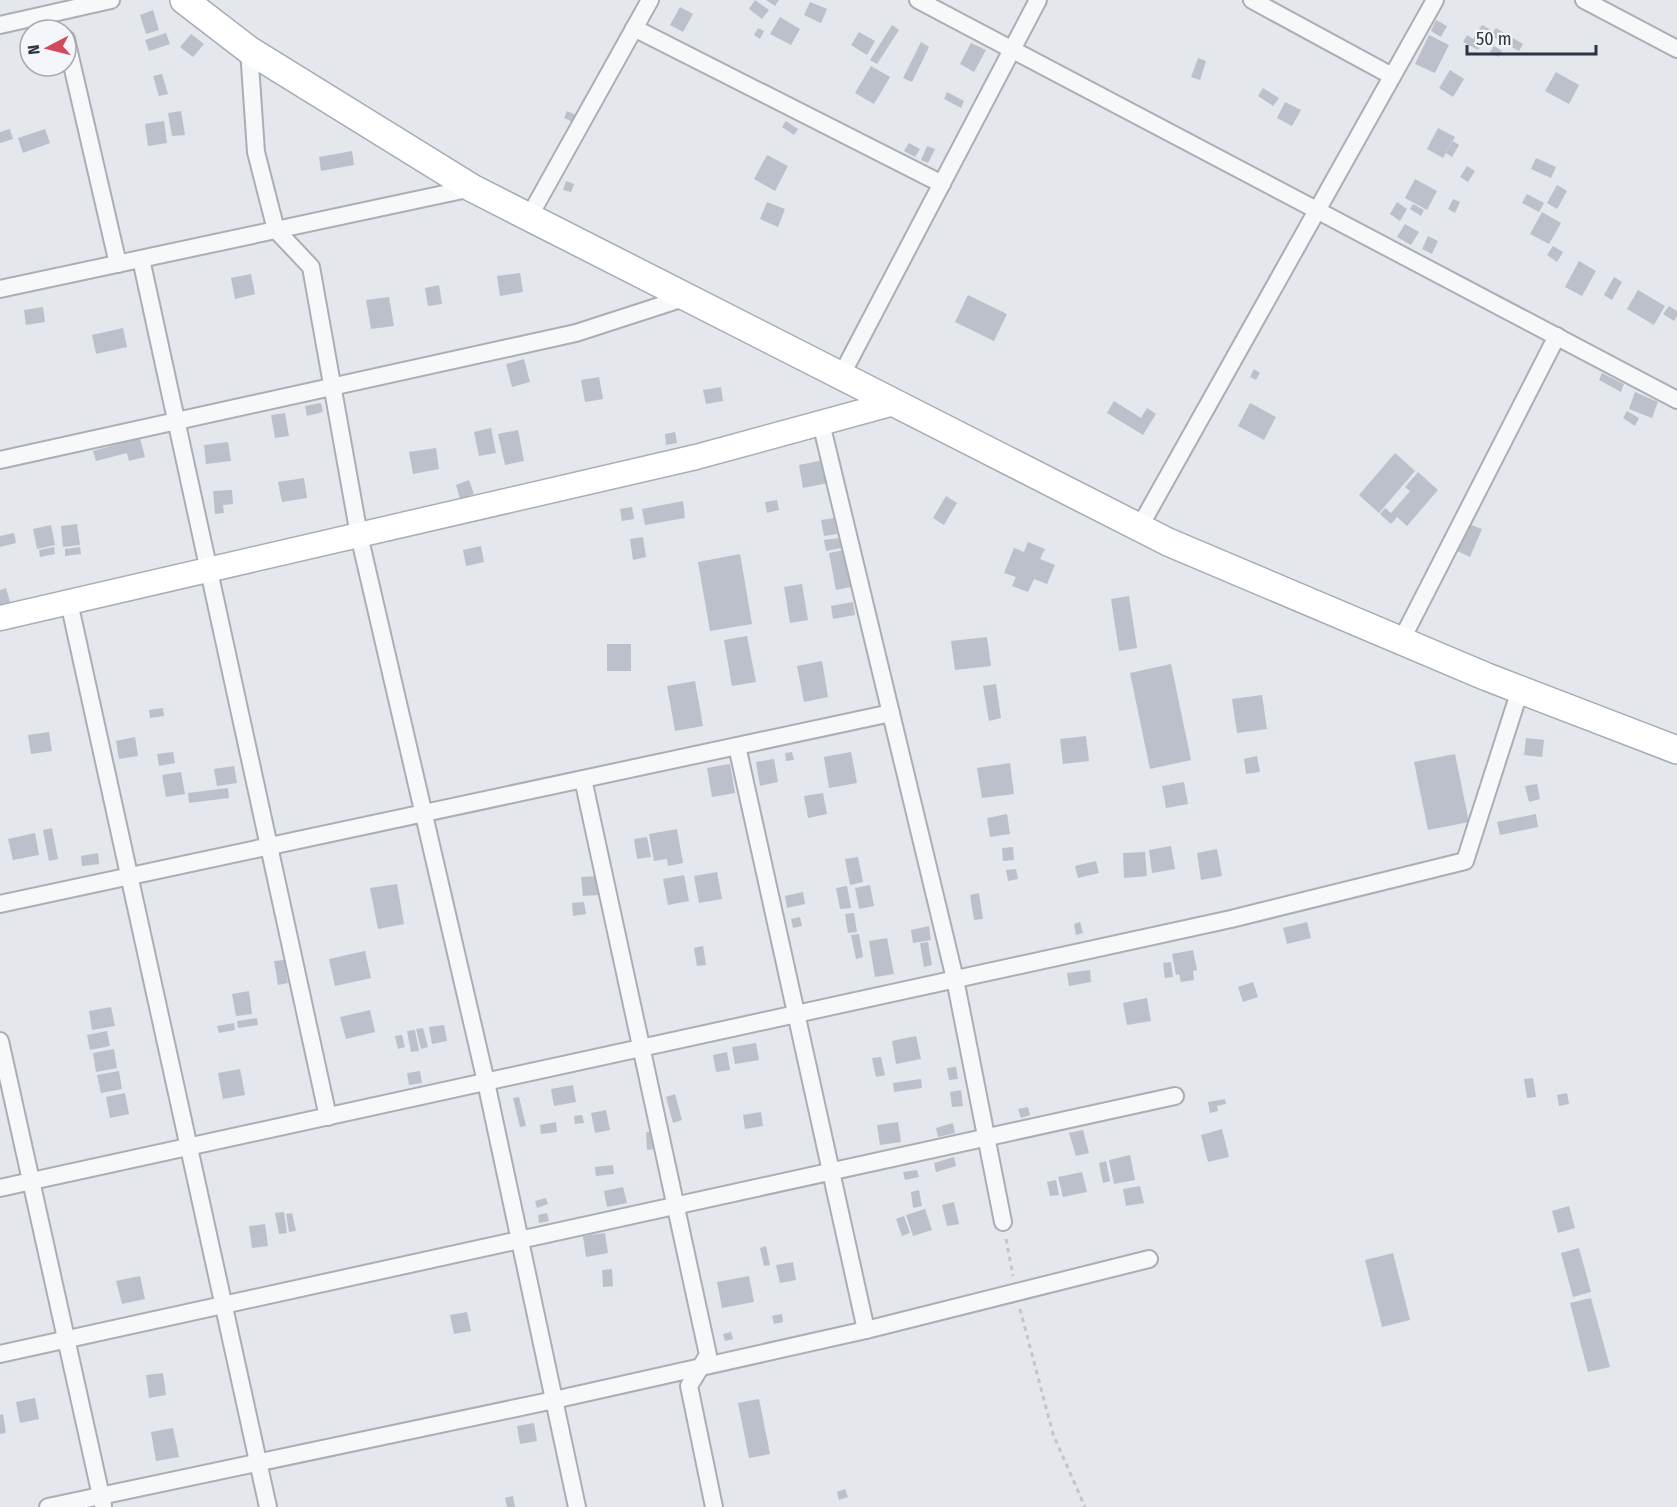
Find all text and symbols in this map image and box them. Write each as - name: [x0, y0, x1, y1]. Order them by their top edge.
- north arrow: [18, 18, 78, 78]
- scale bar: [1467, 18, 1596, 56]
- text: 50 m: [1476, 28, 1512, 50]
- text: N: [24, 44, 44, 56]

